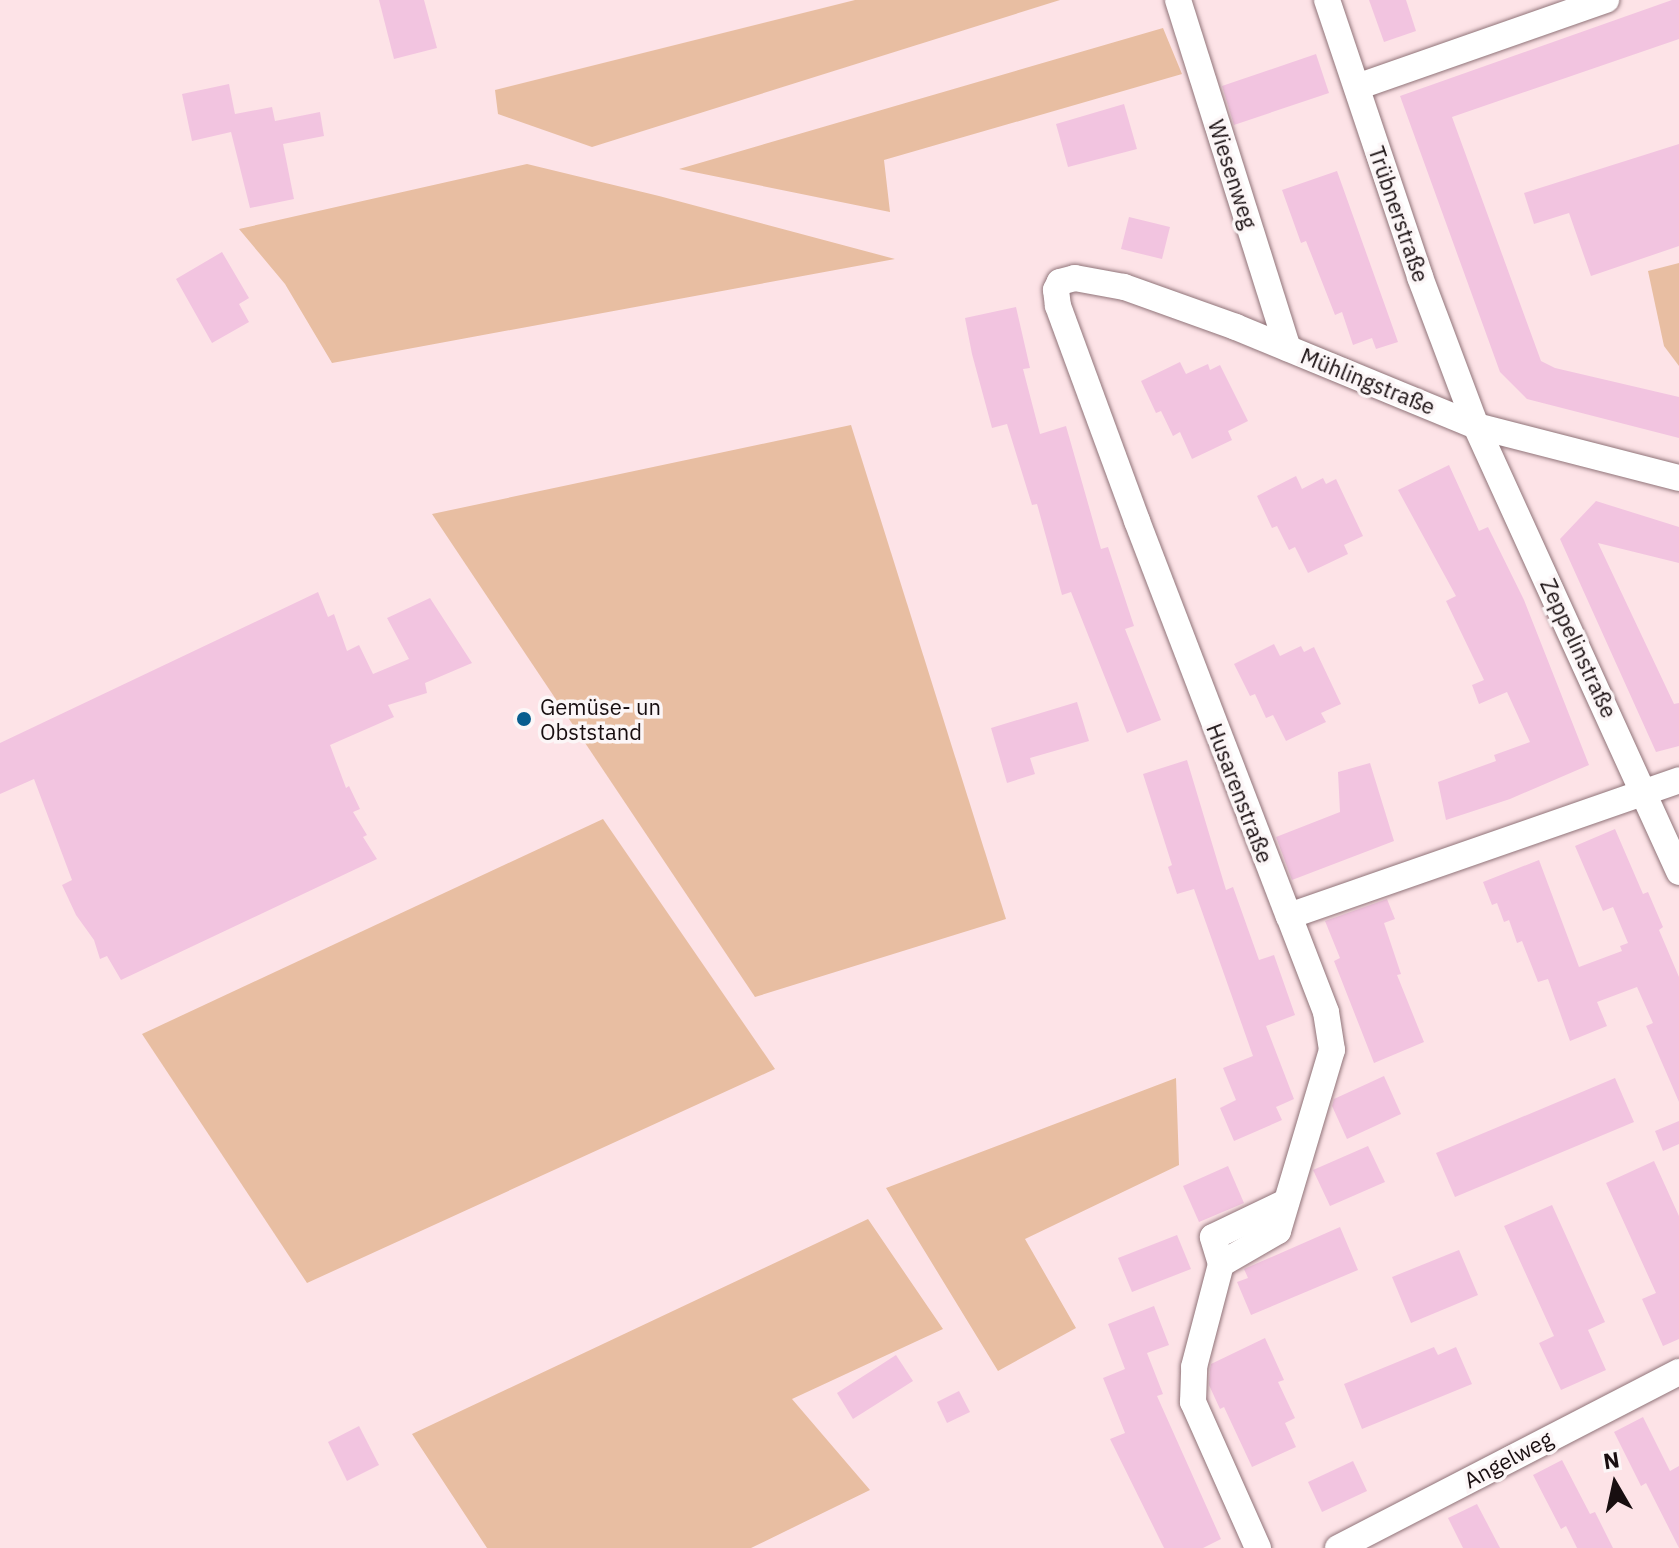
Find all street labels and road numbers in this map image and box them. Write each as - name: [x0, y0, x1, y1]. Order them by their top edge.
- street label: Wiesenweg: [1203, 116, 1263, 232]
- street label: Trübnerstraße: [1363, 143, 1435, 285]
- street label: Mühlingstraße: [1297, 342, 1439, 420]
- street label: Zeppelinstraße: [1535, 574, 1623, 722]
- street label: Husarenstraße: [1201, 720, 1279, 866]
- street label: Angelweg: [1459, 1425, 1557, 1493]

